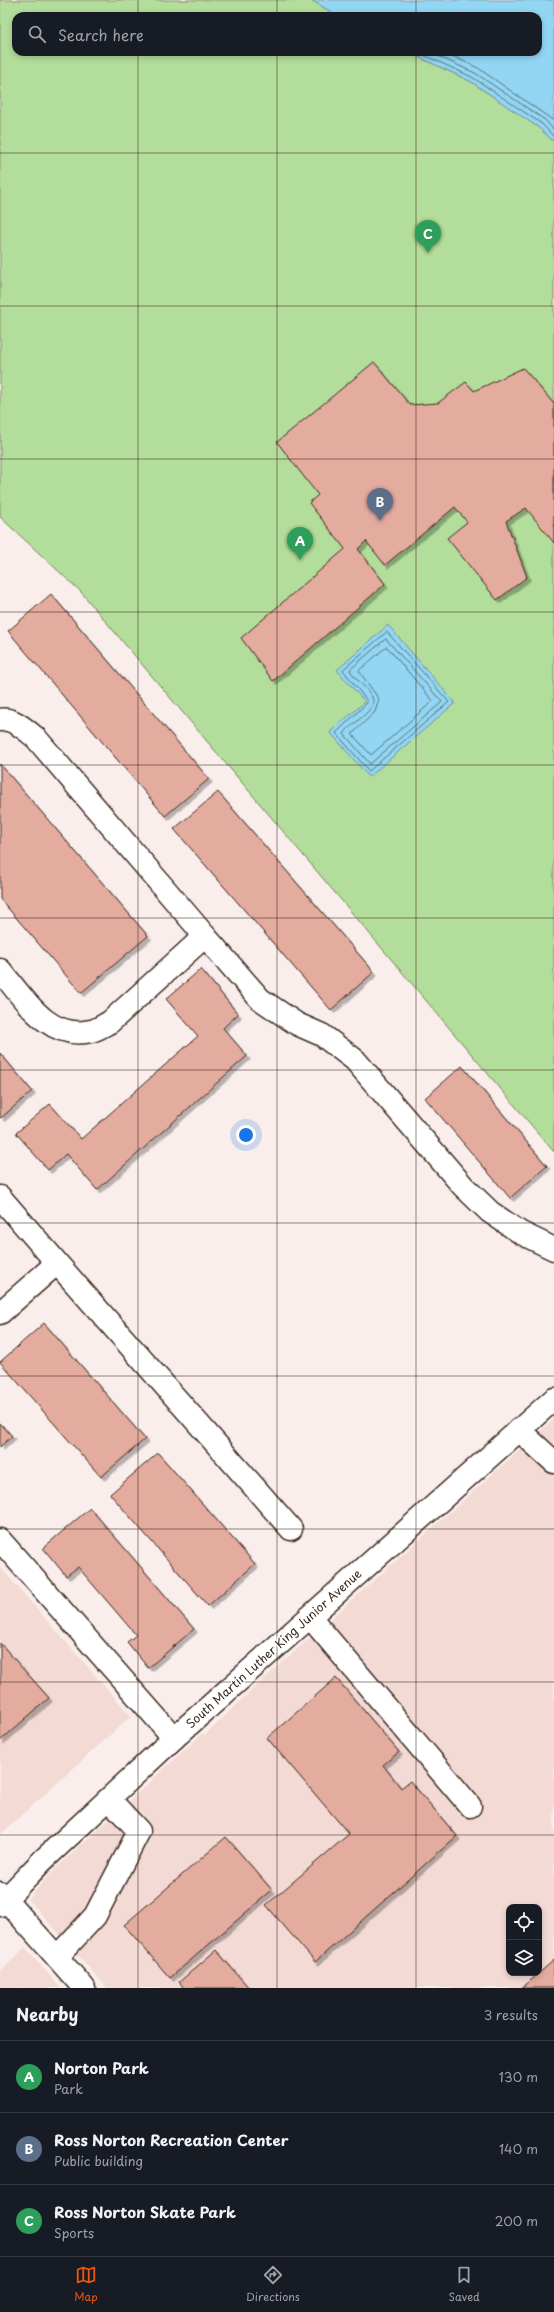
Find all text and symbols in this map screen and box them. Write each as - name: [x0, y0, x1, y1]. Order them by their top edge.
- search box: [12, 12, 542, 56]
- icon: search: [26, 23, 48, 45]
- text: Search here: [58, 23, 144, 46]
- pin: C: [415, 220, 441, 253]
- pin: B: [367, 488, 393, 521]
- pin: A: [287, 527, 313, 560]
- your location: [236, 1125, 256, 1145]
- street label: South Martin Luther King Junior Avenue: [182, 1564, 365, 1732]
- map controls: [506, 1904, 542, 1976]
- button: locate: [506, 1904, 542, 1940]
- button: layers: [506, 1940, 542, 1976]
- text: Nearby: [16, 2001, 78, 2027]
- text: 3 results: [484, 2005, 538, 2024]
- text: Norton Park: [54, 2056, 149, 2079]
- text: A: [24, 2067, 34, 2086]
- text: 130 m: [499, 2067, 538, 2086]
- text: Park: [54, 2079, 83, 2098]
- text: Ross Norton Recreation Center: [54, 2128, 288, 2151]
- text: B: [25, 2139, 33, 2158]
- text: 140 m: [499, 2139, 538, 2158]
- text: Public building: [54, 2151, 143, 2170]
- text: Ross Norton Skate Park: [54, 2200, 236, 2223]
- text: C: [24, 2211, 34, 2230]
- text: 200 m: [495, 2211, 538, 2230]
- text: Sports: [54, 2223, 94, 2242]
- tab: Map: [74, 2264, 98, 2305]
- tab: Directions: [246, 2264, 300, 2305]
- tab: Saved: [448, 2264, 480, 2305]

